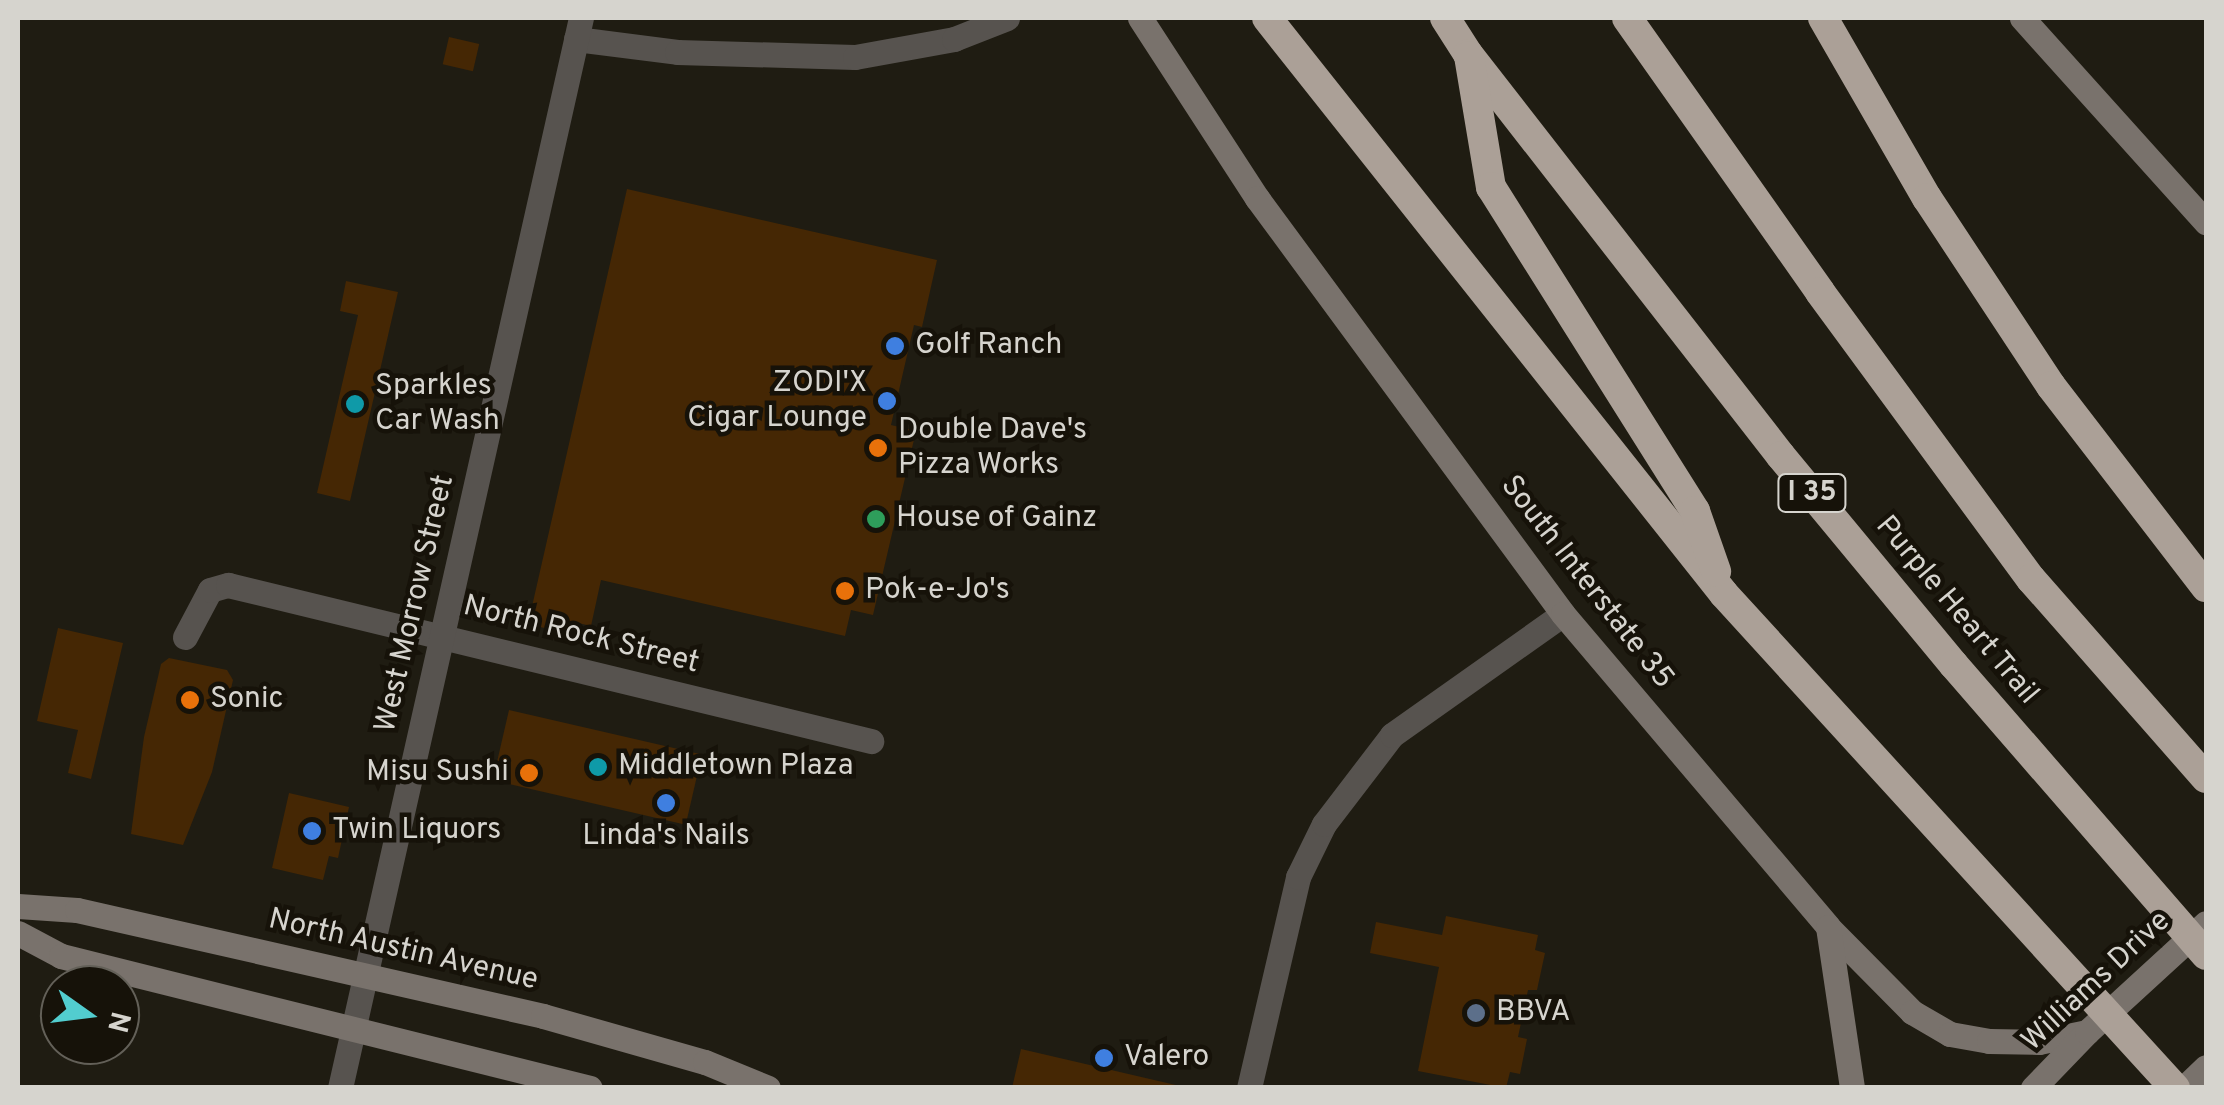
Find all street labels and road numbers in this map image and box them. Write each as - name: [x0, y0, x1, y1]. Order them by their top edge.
- street label: South Interstate 35: [1492, 469, 1680, 697]
- road number: I 35: [1777, 470, 1847, 516]
- street label: West Morrow Street: [369, 472, 463, 736]
- street label: Purple Heart Trail: [1866, 509, 2046, 713]
- street label: North Rock Street: [459, 589, 703, 683]
- street label: North Austin Avenue: [263, 902, 543, 1000]
- street label: Williams Drive: [2015, 904, 2179, 1060]

